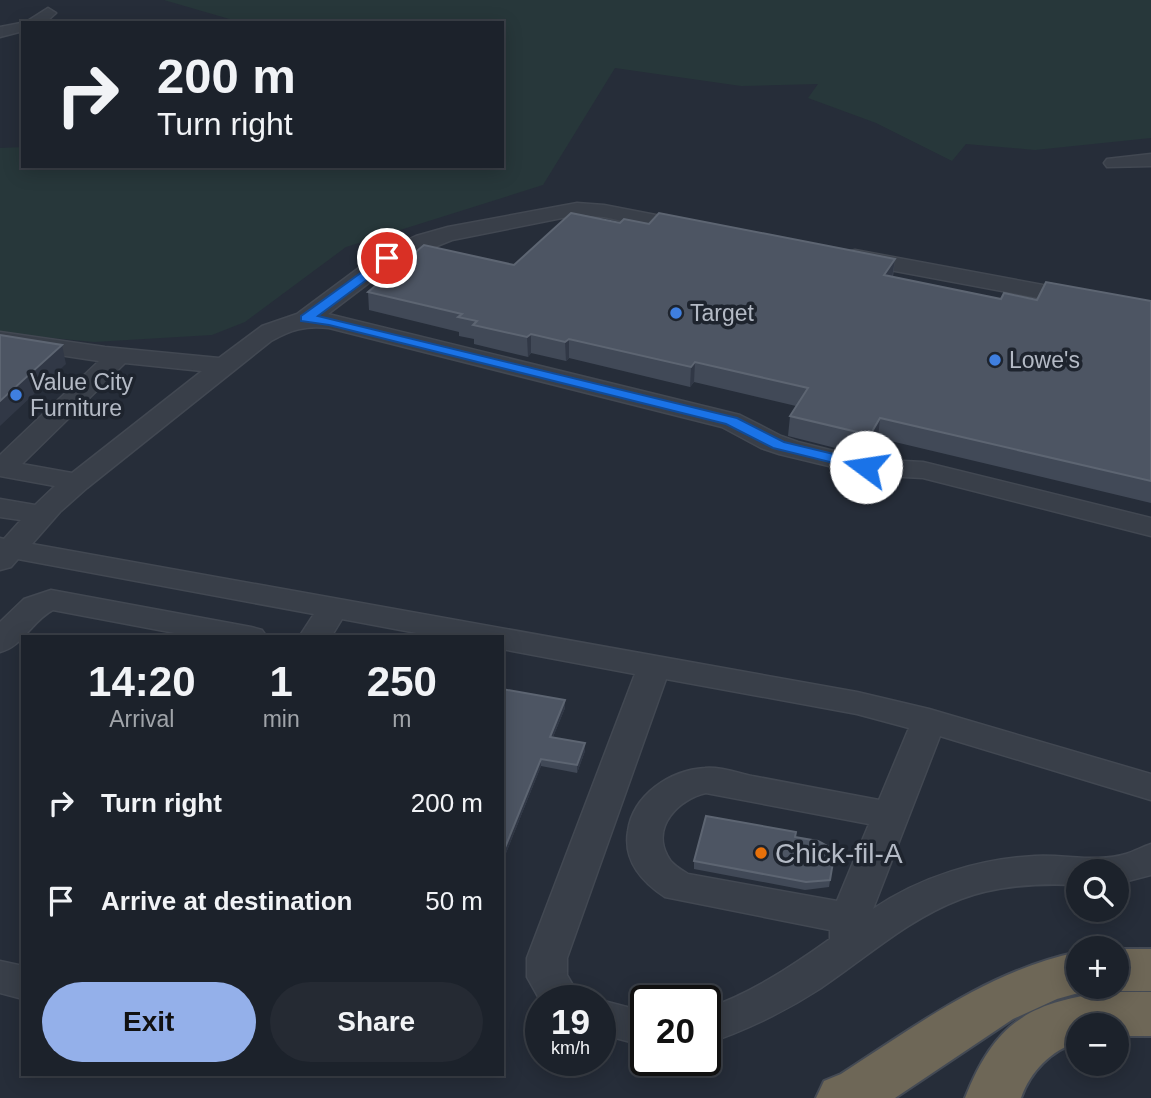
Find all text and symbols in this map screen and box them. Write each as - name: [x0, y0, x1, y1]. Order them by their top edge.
- icon: right: [42, 49, 133, 140]
- text: 200 m: [157, 49, 296, 103]
- text: Turn right: [157, 106, 293, 142]
- pin: [357, 228, 417, 288]
- icon: arrive: [368, 239, 406, 277]
- place label: Target: [690, 300, 755, 326]
- marker: Target: [668, 305, 684, 321]
- place label: Lowe's: [1009, 347, 1080, 373]
- marker: Lowe's: [987, 352, 1003, 368]
- place label: Value City Furniture: [30, 369, 134, 421]
- marker: Value City Furniture: [8, 387, 24, 403]
- position arrow: [829, 430, 903, 504]
- text: 14:20: [88, 658, 196, 705]
- text: 1: [269, 658, 293, 705]
- text: 250: [367, 658, 437, 705]
- text: Arrival: [109, 706, 174, 732]
- text: min: [263, 706, 300, 732]
- text: m: [392, 706, 411, 732]
- icon: right: [42, 784, 80, 822]
- text: Turn right: [101, 788, 222, 818]
- text: 200 m: [411, 788, 483, 818]
- place label: Chick-fil-A: [775, 838, 903, 869]
- marker: Chick-fil-A: [753, 845, 769, 861]
- map controls: [1066, 859, 1129, 1076]
- button: search: [1066, 859, 1129, 922]
- icon: arrive: [42, 882, 80, 920]
- text: Arrive at destination: [101, 886, 352, 916]
- text: 50 m: [425, 886, 483, 916]
- button: +: [1066, 936, 1129, 999]
- button: Exit: [42, 982, 256, 1062]
- button: Share: [270, 982, 483, 1062]
- speed limit sign: 20: [630, 985, 721, 1076]
- text: 19: [551, 1002, 590, 1041]
- button: −: [1066, 1013, 1129, 1076]
- text: km/h: [551, 1038, 590, 1058]

